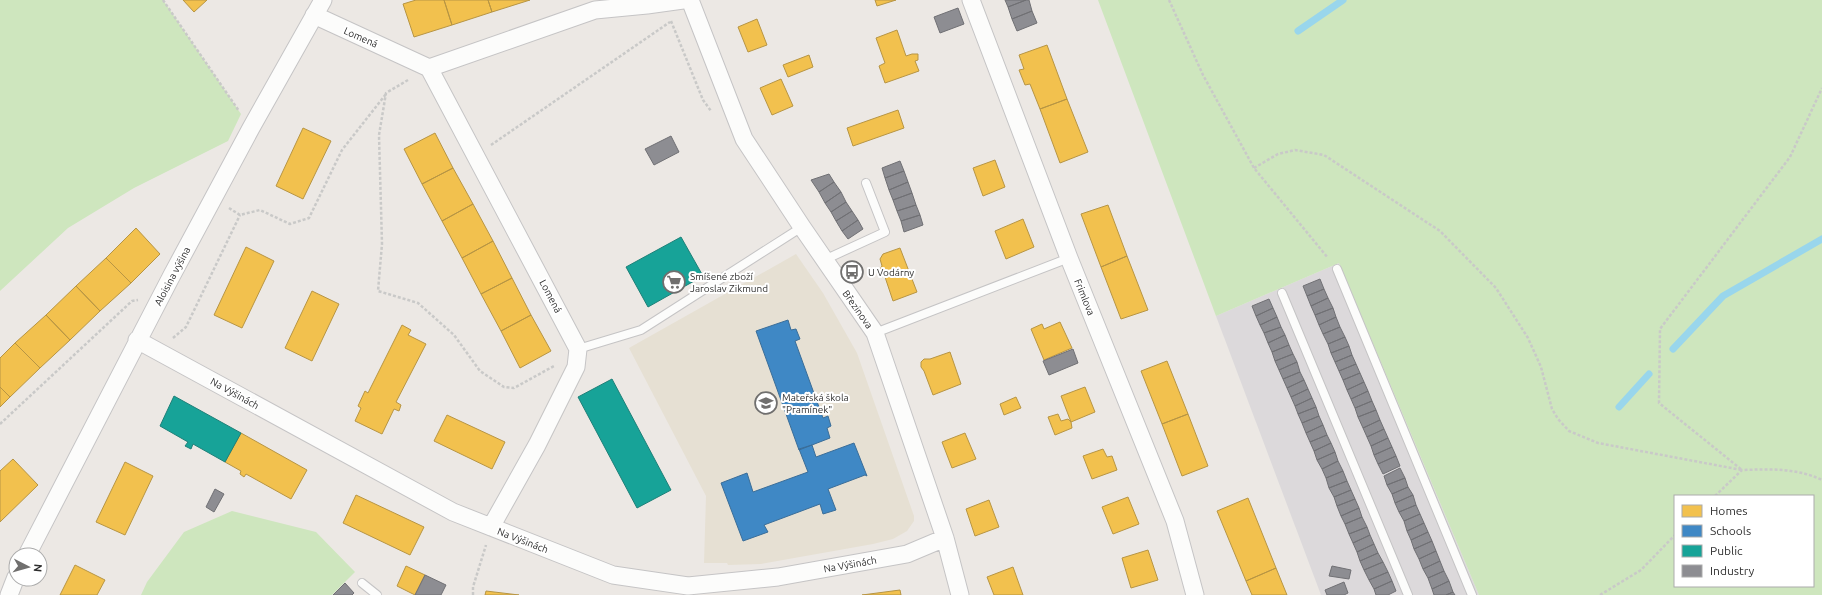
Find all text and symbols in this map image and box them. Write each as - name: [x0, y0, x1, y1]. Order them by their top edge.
- street label: Lomená: [342, 25, 379, 50]
- street label: Aloisina výšina: [152, 245, 193, 307]
- bus stop icon: U Vodárny: [839, 259, 865, 285]
- place label: U Vodárny: [868, 267, 914, 278]
- supermarket icon: Smíšené zboží Jaroslav Zikmund: [661, 269, 687, 295]
- place label: Smíšené zboží Jaroslav Zikmund: [690, 271, 768, 294]
- street label: Frimlova: [1072, 277, 1097, 317]
- street label: Lomená: [537, 278, 564, 315]
- street label: Březinova: [840, 288, 875, 331]
- street label: Na Výšinách: [209, 376, 261, 411]
- school or university icon: Mateřská škola "Pramínek": [753, 390, 779, 416]
- place label: Mateřská škola "Pramínek": [782, 392, 849, 415]
- legend: [1674, 495, 1814, 587]
- text: Homes: [1710, 504, 1748, 517]
- text: Schools: [1710, 524, 1751, 537]
- street label: Na Výšinách: [496, 526, 550, 555]
- text: Public: [1710, 544, 1743, 557]
- north arrow: [8, 547, 48, 587]
- street label: Na Výšinách: [823, 554, 878, 575]
- text: N: [32, 563, 44, 573]
- text: Industry: [1710, 564, 1755, 577]

